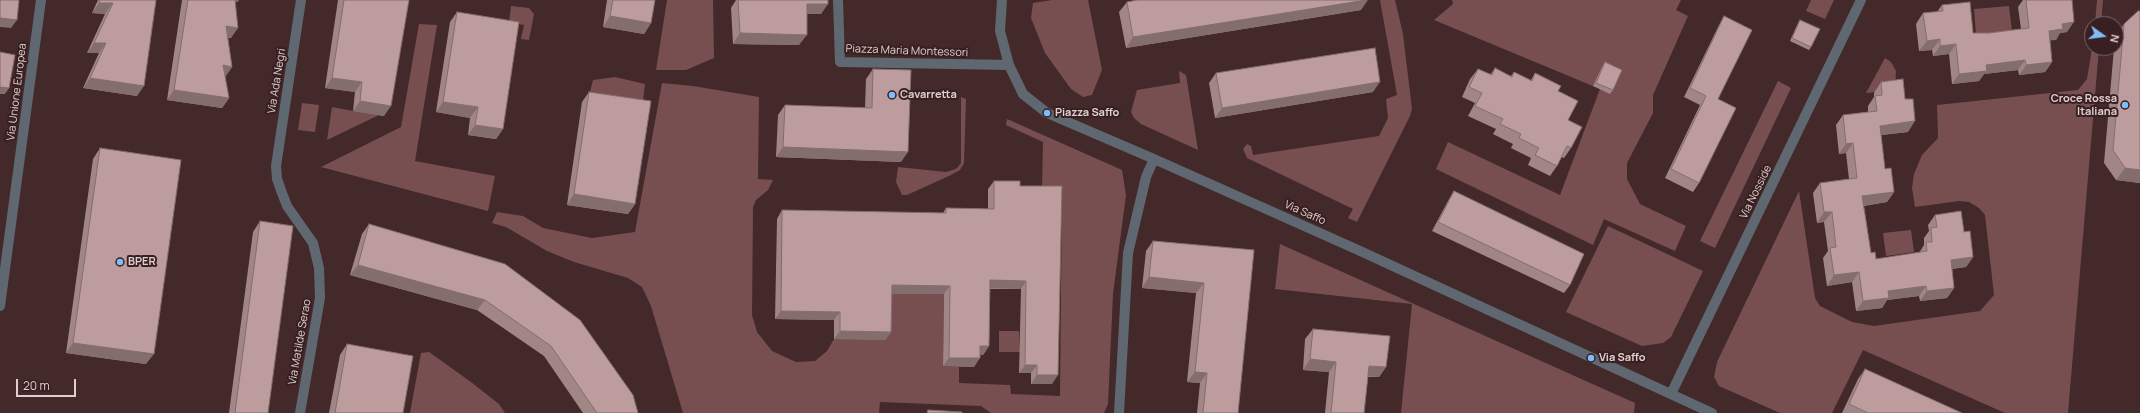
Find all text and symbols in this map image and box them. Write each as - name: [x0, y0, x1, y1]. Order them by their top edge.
- north arrow: [2084, 16, 2124, 56]
- text: N: [2107, 33, 2123, 44]
- street label: Piazza Maria Montessori: [845, 42, 969, 60]
- street label: Via Unione Europea: [4, 43, 30, 141]
- street label: Via Ada Negri: [265, 47, 289, 115]
- place label: Cavarretta: [900, 88, 957, 102]
- marker: Cavarretta: [887, 90, 897, 100]
- place label: Croce Rossa Italiana: [2051, 92, 2117, 118]
- marker: Croce Rossa Italiana: [2120, 100, 2130, 110]
- place label: Piazza Saffo: [1055, 106, 1119, 120]
- marker: Piazza Saffo: [1042, 108, 1052, 118]
- street label: Via Nosside: [1737, 163, 1775, 221]
- street label: Via Saffo: [1282, 198, 1328, 228]
- place label: BPER: [128, 255, 156, 269]
- marker: BPER: [115, 257, 125, 267]
- street label: Via Matilde Serao: [286, 298, 314, 386]
- place label: Via Saffo: [1599, 351, 1645, 365]
- marker: Via Saffo: [1586, 353, 1596, 363]
- scale bar: [18, 371, 78, 397]
- text: 20 m: [23, 377, 50, 394]

